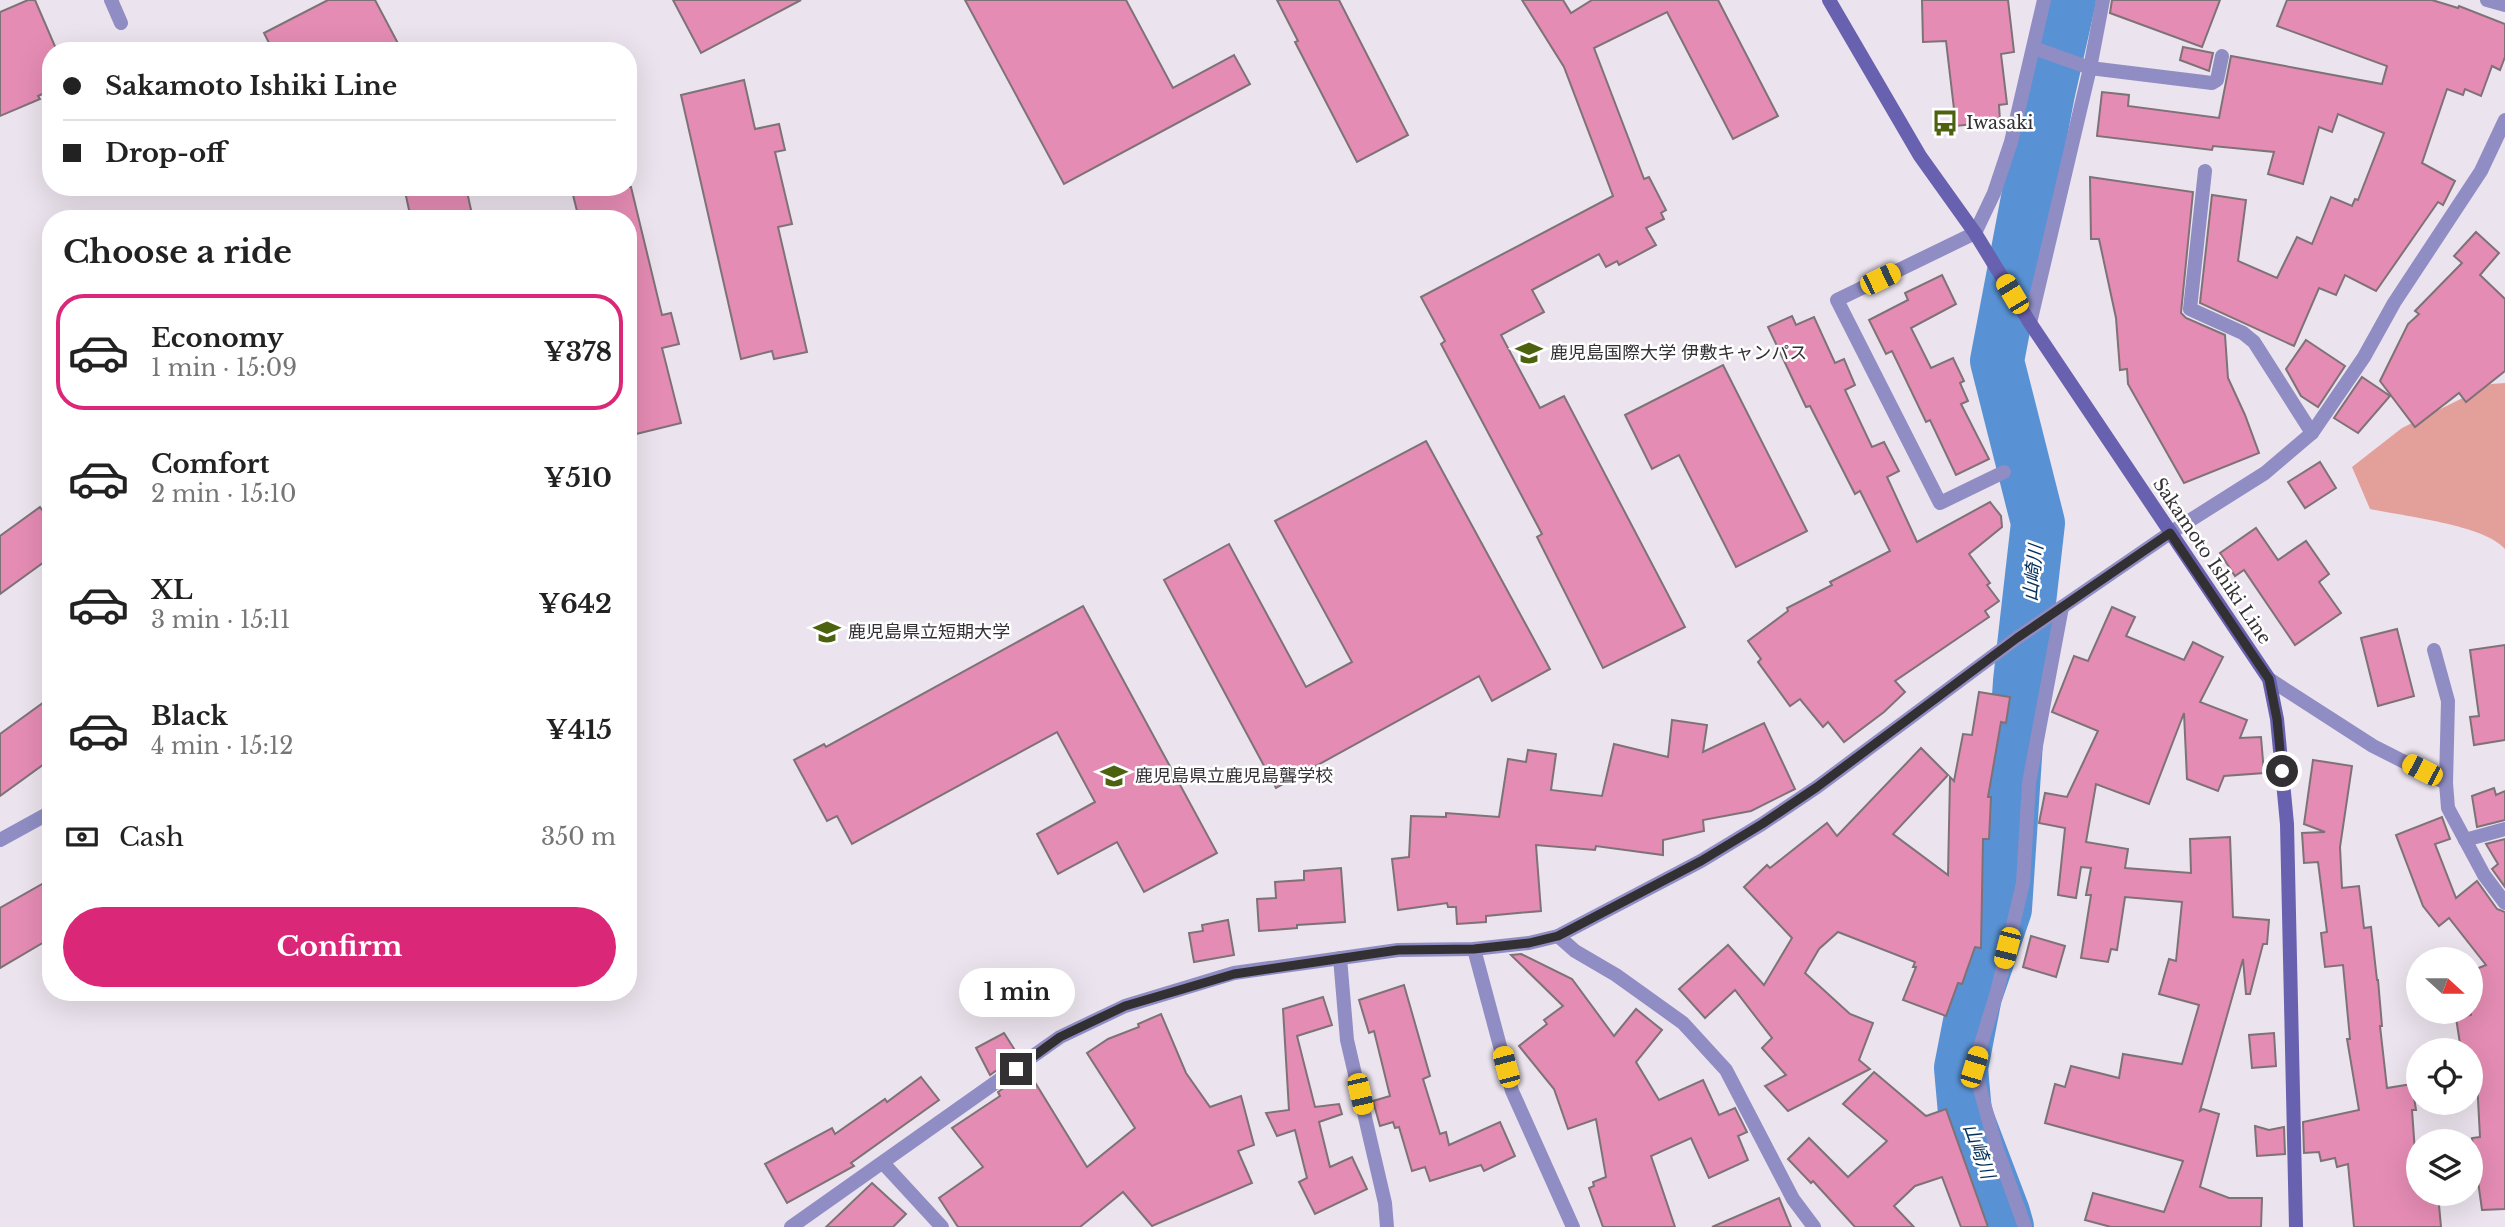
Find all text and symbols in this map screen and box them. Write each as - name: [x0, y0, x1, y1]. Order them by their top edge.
- text: Sakamoto Ishiki Line: [105, 70, 397, 102]
- bus stop icon: Iwasaki: [1930, 108, 1960, 138]
- place label: Iwasaki: [1966, 112, 2033, 134]
- text: Drop-off: [105, 137, 226, 169]
- text: Choose a ride: [63, 232, 292, 272]
- car: [1857, 260, 1904, 298]
- car: [1993, 271, 2032, 317]
- icon: car: [67, 321, 130, 384]
- text: Economy: [151, 322, 284, 354]
- text: ¥378: [543, 336, 612, 368]
- school or university icon: 鹿児島国際大学 伊敷キャンパス: [1514, 338, 1544, 368]
- place label: 鹿児島国際大学 伊敷キャンパス: [1550, 342, 1807, 364]
- text: 1 min · 15:09: [151, 354, 297, 382]
- icon: car: [67, 447, 130, 510]
- text: Comfort: [151, 448, 269, 480]
- text: ¥510: [543, 462, 612, 494]
- street label: Sakamoto Ishiki Line: [2148, 474, 2276, 648]
- text: 2 min · 15:10: [151, 480, 296, 508]
- water label: 山崎川: [2019, 541, 2048, 603]
- icon: car: [67, 573, 130, 636]
- text: XL: [151, 574, 193, 606]
- text: ¥642: [538, 588, 612, 620]
- text: 3 min · 15:11: [151, 606, 290, 634]
- school or university icon: 鹿児島県立短期大学: [812, 617, 842, 647]
- place label: 鹿児島県立短期大学: [848, 621, 1010, 643]
- icon: car: [67, 699, 130, 762]
- text: Black: [151, 700, 228, 732]
- text: ¥415: [546, 714, 612, 746]
- text: 4 min · 15:12: [151, 732, 294, 760]
- car: [2399, 751, 2446, 789]
- route start: [2266, 755, 2298, 787]
- school or university icon: 鹿児島県立鹿児島聾学校: [1099, 761, 1129, 791]
- place label: 鹿児島県立鹿児島聾学校: [1135, 765, 1333, 787]
- icon: cash: [63, 818, 101, 856]
- text: Cash: [119, 821, 184, 853]
- text: 350 m: [541, 823, 616, 851]
- button: Confirm: [63, 907, 616, 987]
- car: [1992, 925, 2023, 971]
- north arrow: [2406, 947, 2483, 1024]
- map controls: [2406, 947, 2483, 1206]
- callout: 1 min: [958, 968, 1074, 1016]
- text: 1 min: [984, 978, 1050, 1006]
- button: locate: [2406, 1038, 2483, 1115]
- car: [1491, 1044, 1522, 1090]
- car: [1958, 1044, 1991, 1090]
- route end: [1000, 1053, 1032, 1085]
- car: [1346, 1071, 1375, 1117]
- water label: 山崎川: [1958, 1120, 2000, 1184]
- button: layers: [2406, 1129, 2483, 1206]

